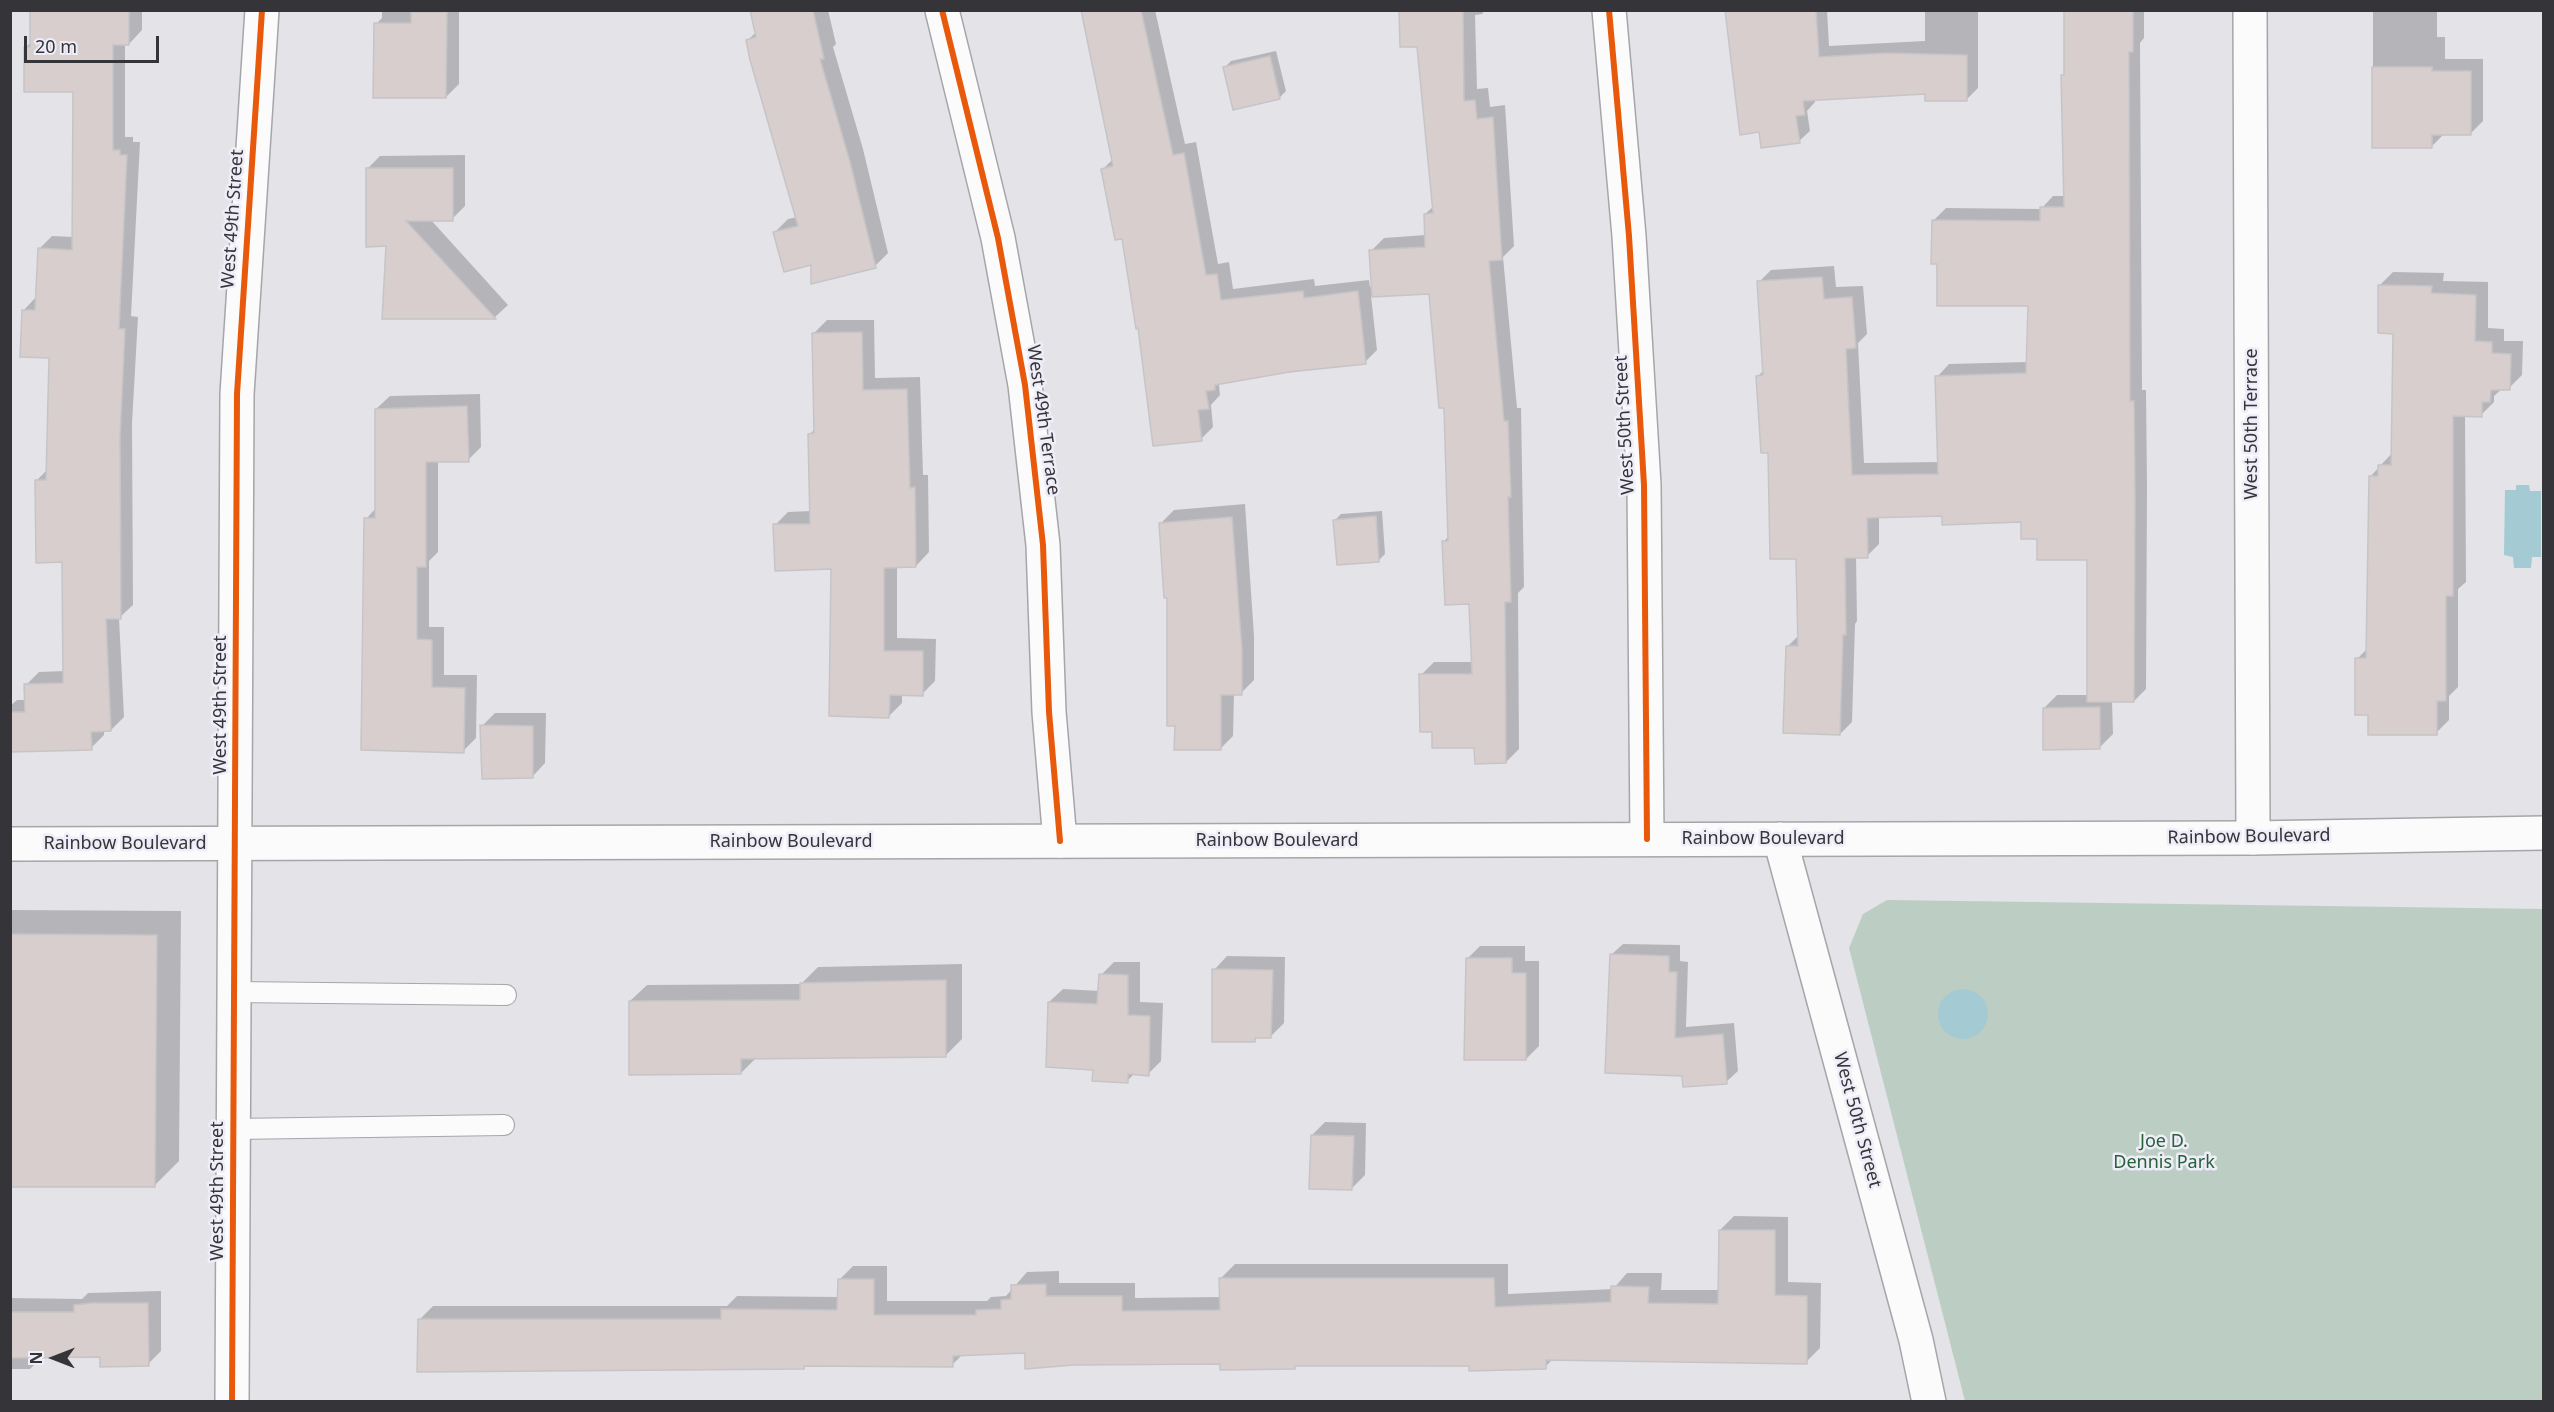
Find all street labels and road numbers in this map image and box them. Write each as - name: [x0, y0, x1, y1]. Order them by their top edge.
- street label: West 49th Street: [217, 149, 249, 289]
- street label: West 49th Terrace: [1022, 343, 1064, 497]
- street label: West 50th Terrace: [2241, 348, 2263, 500]
- street label: West 50th Street: [1611, 355, 1639, 495]
- street label: West 49th Street: [210, 635, 232, 775]
- street label: Rainbow Boulevard: [2167, 825, 2331, 849]
- street label: Rainbow Boulevard: [1681, 828, 1845, 850]
- street label: Rainbow Boulevard: [1195, 830, 1359, 852]
- street label: Rainbow Boulevard: [709, 831, 873, 853]
- street label: Rainbow Boulevard: [43, 833, 207, 855]
- street label: West 50th Street: [1829, 1050, 1885, 1190]
- street label: West 49th Street: [207, 1121, 229, 1261]

